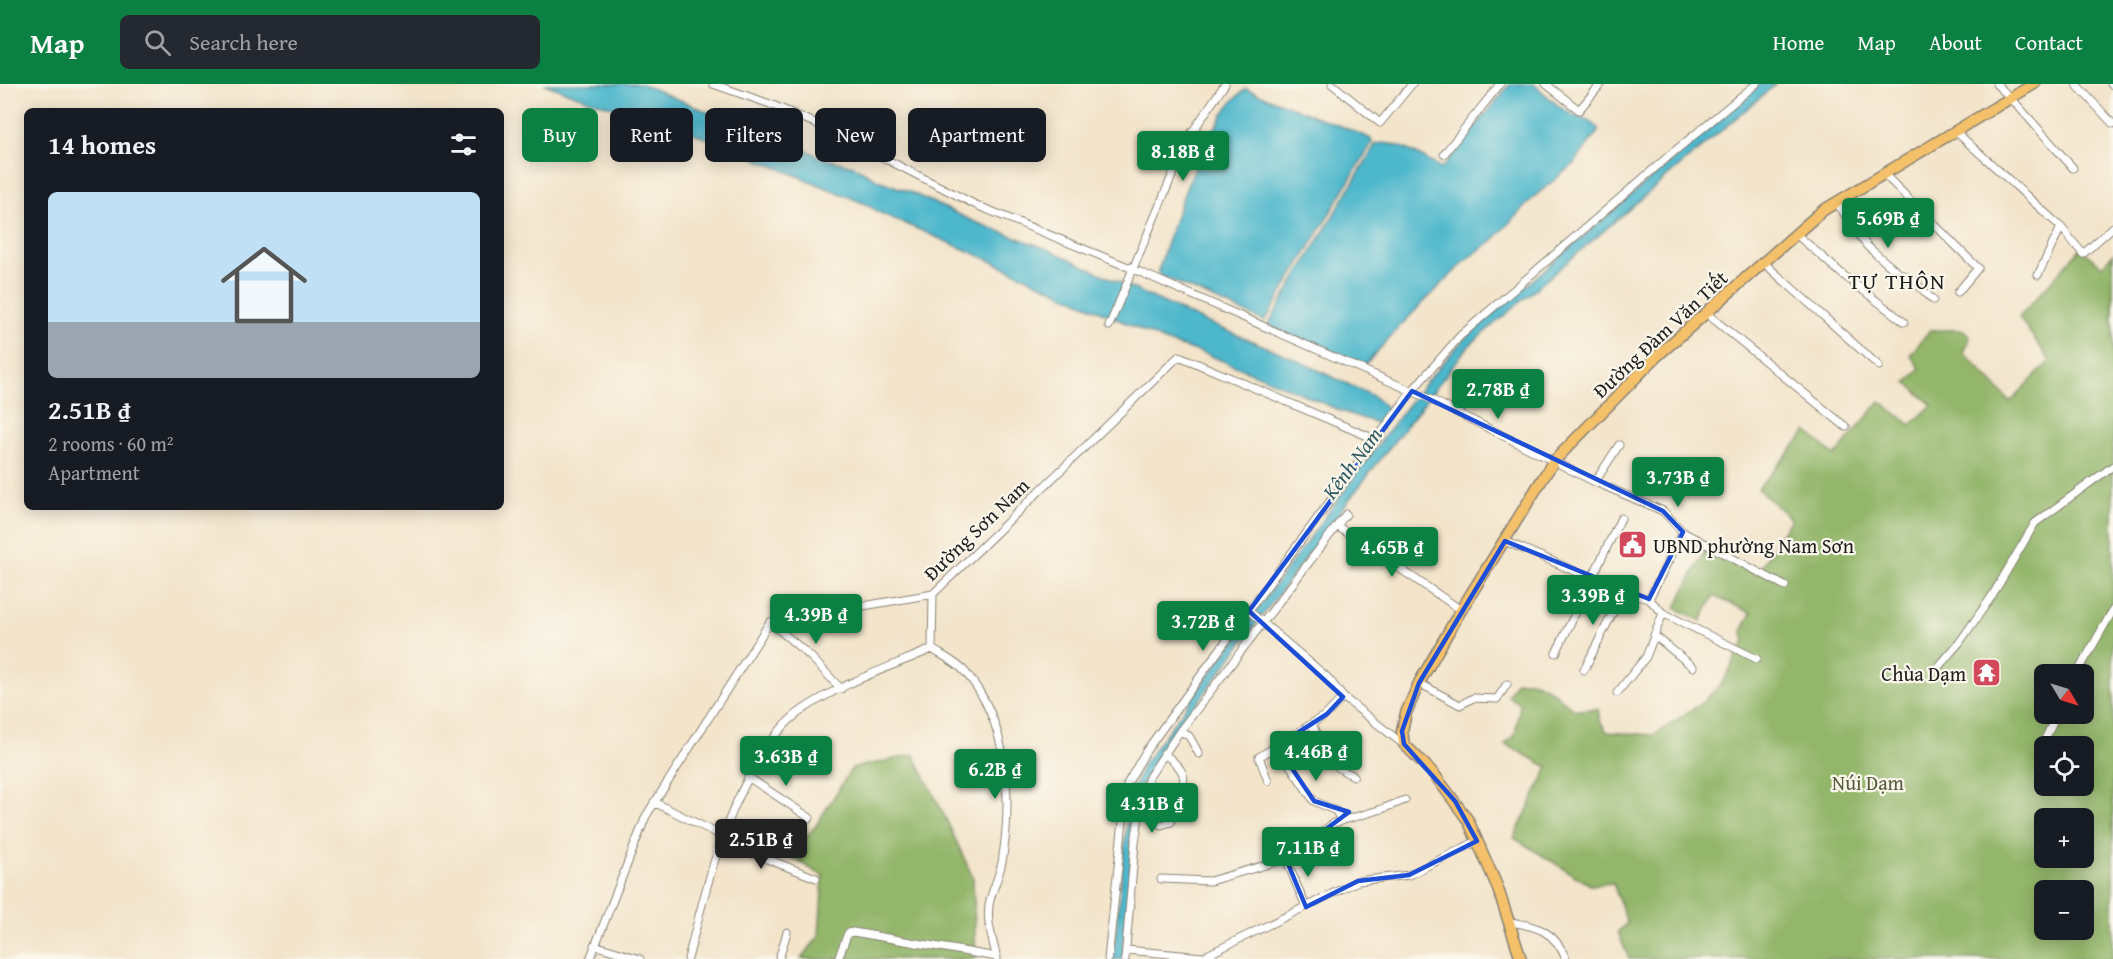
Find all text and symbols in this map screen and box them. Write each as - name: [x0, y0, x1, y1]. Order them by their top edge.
- search box: [120, 15, 540, 69]
- text: Map: [30, 22, 84, 63]
- icon: search: [141, 26, 174, 59]
- text: Search here: [189, 26, 298, 58]
- text: Home: [1773, 27, 1824, 58]
- text: Map: [1857, 27, 1896, 58]
- text: About: [1929, 27, 1982, 58]
- text: Contact: [2015, 27, 2083, 58]
- chip: Buy: [522, 108, 598, 162]
- chip: Rent: [610, 108, 693, 162]
- chip: Filters: [705, 108, 803, 162]
- chip: New: [815, 108, 896, 162]
- chip: Apartment: [908, 108, 1046, 162]
- text: 14 homes: [48, 125, 156, 164]
- icon: filters: [447, 128, 480, 161]
- pin: 8.18B ₫: [1128, 131, 1238, 182]
- text: 8.18B ₫: [1151, 136, 1215, 165]
- pin: 5.69B ₫: [1833, 198, 1943, 249]
- text: 5.69B ₫: [1856, 203, 1920, 232]
- icon: home: [210, 231, 318, 339]
- street label: Đường Đàm Văn Tiết: [1586, 264, 1734, 404]
- district label: TỰ THÔN: [1848, 265, 1946, 297]
- pin: 2.78B ₫: [1443, 369, 1553, 420]
- text: 2.78B ₫: [1466, 374, 1530, 403]
- text: 2.51B ₫: [48, 390, 131, 429]
- water label: Kênh Nam: [1314, 420, 1389, 506]
- text: 2 rooms · 60 m²: [48, 429, 174, 458]
- pin: 3.73B ₫: [1623, 457, 1733, 508]
- text: Apartment: [48, 458, 140, 487]
- text: 3.73B ₫: [1646, 462, 1710, 491]
- street label: Đường Sơn Nam: [917, 471, 1036, 587]
- pin: 4.65B ₫: [1337, 527, 1447, 578]
- public building icon: UBND phường Nam Sơn: [1616, 529, 1648, 561]
- place label: UBND phường Nam Sơn: [1653, 531, 1854, 560]
- text: 4.65B ₫: [1360, 532, 1424, 561]
- pin: 3.39B ₫: [1538, 575, 1648, 626]
- text: 3.39B ₫: [1561, 580, 1625, 609]
- pin: 4.39B ₫: [761, 594, 871, 645]
- text: 4.39B ₫: [784, 599, 848, 628]
- pin: 3.72B ₫: [1148, 601, 1258, 652]
- text: 3.72B ₫: [1171, 606, 1235, 635]
- temple icon: Chùa Dạm: [1971, 657, 2003, 689]
- place label: Chùa Dạm: [1881, 659, 1967, 688]
- north arrow: [2034, 664, 2094, 724]
- map controls: [2034, 664, 2094, 940]
- pin: 4.46B ₫: [1261, 731, 1371, 782]
- pin: 3.63B ₫: [731, 736, 841, 787]
- text: 4.46B ₫: [1284, 736, 1348, 765]
- button: locate: [2034, 736, 2094, 796]
- text: 3.63B ₫: [754, 741, 818, 770]
- pin: 6.2B ₫: [946, 749, 1044, 800]
- text: 6.2B ₫: [968, 754, 1022, 783]
- park label: Núi Dạm: [1832, 768, 1905, 797]
- pin: 4.31B ₫: [1097, 783, 1207, 834]
- text: 4.31B ₫: [1120, 788, 1184, 817]
- button: +: [2034, 808, 2094, 868]
- pin: 2.51B ₫: [706, 819, 816, 870]
- text: 2.51B ₫: [729, 824, 793, 853]
- pin: 7.11B ₫: [1253, 827, 1363, 878]
- text: 7.11B ₫: [1276, 832, 1340, 861]
- button: −: [2034, 880, 2094, 940]

